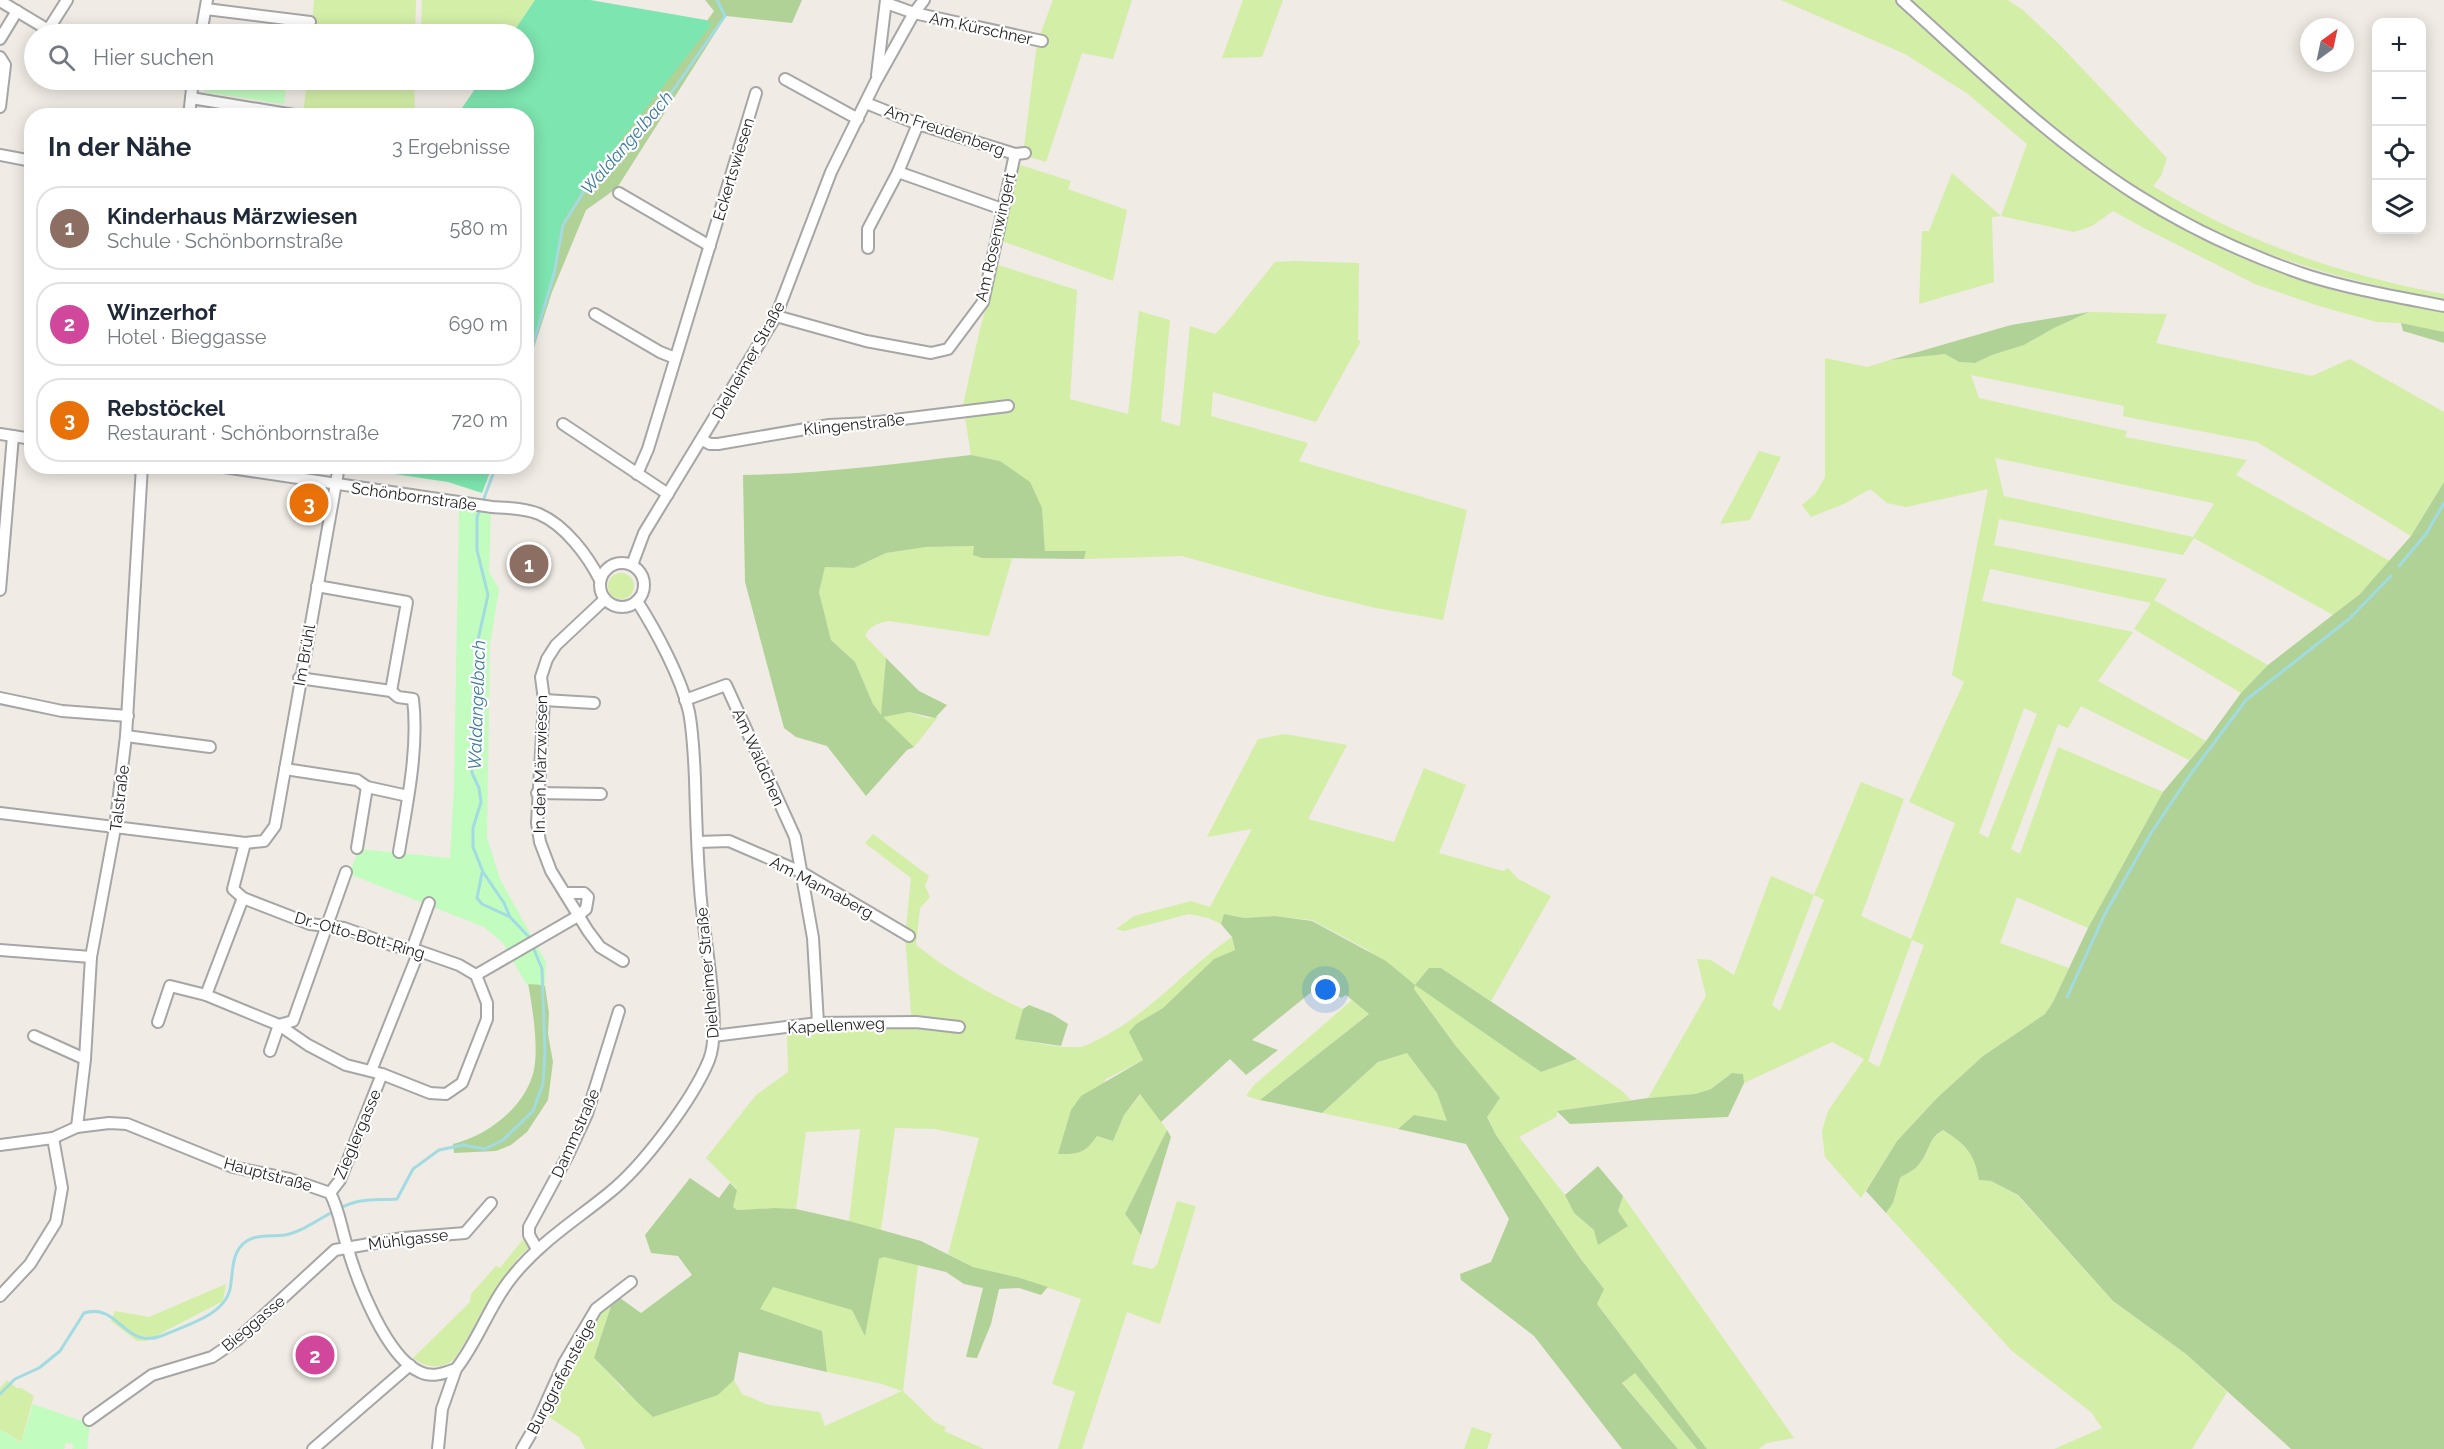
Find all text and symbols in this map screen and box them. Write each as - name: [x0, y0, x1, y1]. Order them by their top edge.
- street label: Am Kürschner: [928, 8, 1035, 49]
- north arrow: [2300, 18, 2354, 72]
- map controls: [2372, 18, 2426, 234]
- button: +: [2372, 18, 2426, 72]
- search box: [24, 24, 534, 90]
- icon: search: [45, 41, 78, 74]
- text: Hier suchen: [93, 44, 214, 70]
- button: −: [2372, 72, 2426, 126]
- water label: Waldangelbach: [576, 87, 677, 199]
- street label: Am Freudenberg: [882, 101, 1007, 160]
- street label: Eckertswiesen: [709, 115, 758, 223]
- button: locate: [2372, 126, 2426, 180]
- text: In der Nähe: [48, 132, 191, 162]
- text: 3 Ergebnisse: [392, 135, 510, 159]
- street label: Am Rosenwingert: [971, 170, 1020, 303]
- button: layers: [2372, 180, 2426, 234]
- text: Kinderhaus Märzwiesen: [107, 203, 358, 229]
- text: 1: [65, 216, 74, 240]
- text: 580 m: [450, 216, 508, 240]
- text: Schule · Schönbornstraße: [107, 229, 343, 253]
- street label: Dielheimer Straße: [708, 298, 789, 422]
- text: Winzerhof: [107, 299, 216, 325]
- text: 2: [64, 312, 75, 336]
- text: 690 m: [449, 312, 508, 336]
- text: Hotel · Bieggasse: [107, 325, 267, 349]
- text: Rebstöckel: [107, 395, 225, 421]
- text: 3: [64, 408, 75, 432]
- text: 720 m: [451, 408, 508, 432]
- street label: Klingenstraße: [803, 410, 906, 439]
- text: Restaurant · Schönbornstraße: [107, 421, 379, 445]
- street label: Schönbornstraße: [350, 478, 478, 515]
- pin: 3: [290, 480, 328, 526]
- pin: 1: [510, 542, 548, 586]
- street label: Im Brühl: [290, 622, 319, 687]
- water label: Waldangelbach: [464, 640, 489, 770]
- street label: In den Märzwiesen: [530, 695, 551, 833]
- street label: Am Wäldchen: [729, 705, 789, 809]
- street label: Talstraße: [106, 764, 133, 832]
- street label: Am Mannaberg: [767, 852, 877, 923]
- street label: Dielheimer Straße: [692, 907, 723, 1039]
- street label: Dr.-Otto-Bott-Ring: [293, 908, 427, 963]
- your location: [1311, 975, 1340, 1004]
- street label: Kapellenweg: [787, 1013, 885, 1038]
- street label: Dammstraße: [547, 1086, 603, 1181]
- street label: Zieglergasse: [330, 1087, 385, 1182]
- street label: Hauptstraße: [222, 1154, 314, 1195]
- street label: Mühlgasse: [367, 1225, 449, 1254]
- street label: Bieggasse: [218, 1291, 289, 1355]
- street label: Burggrafensteige: [523, 1315, 600, 1437]
- pin: 2: [296, 1332, 334, 1378]

